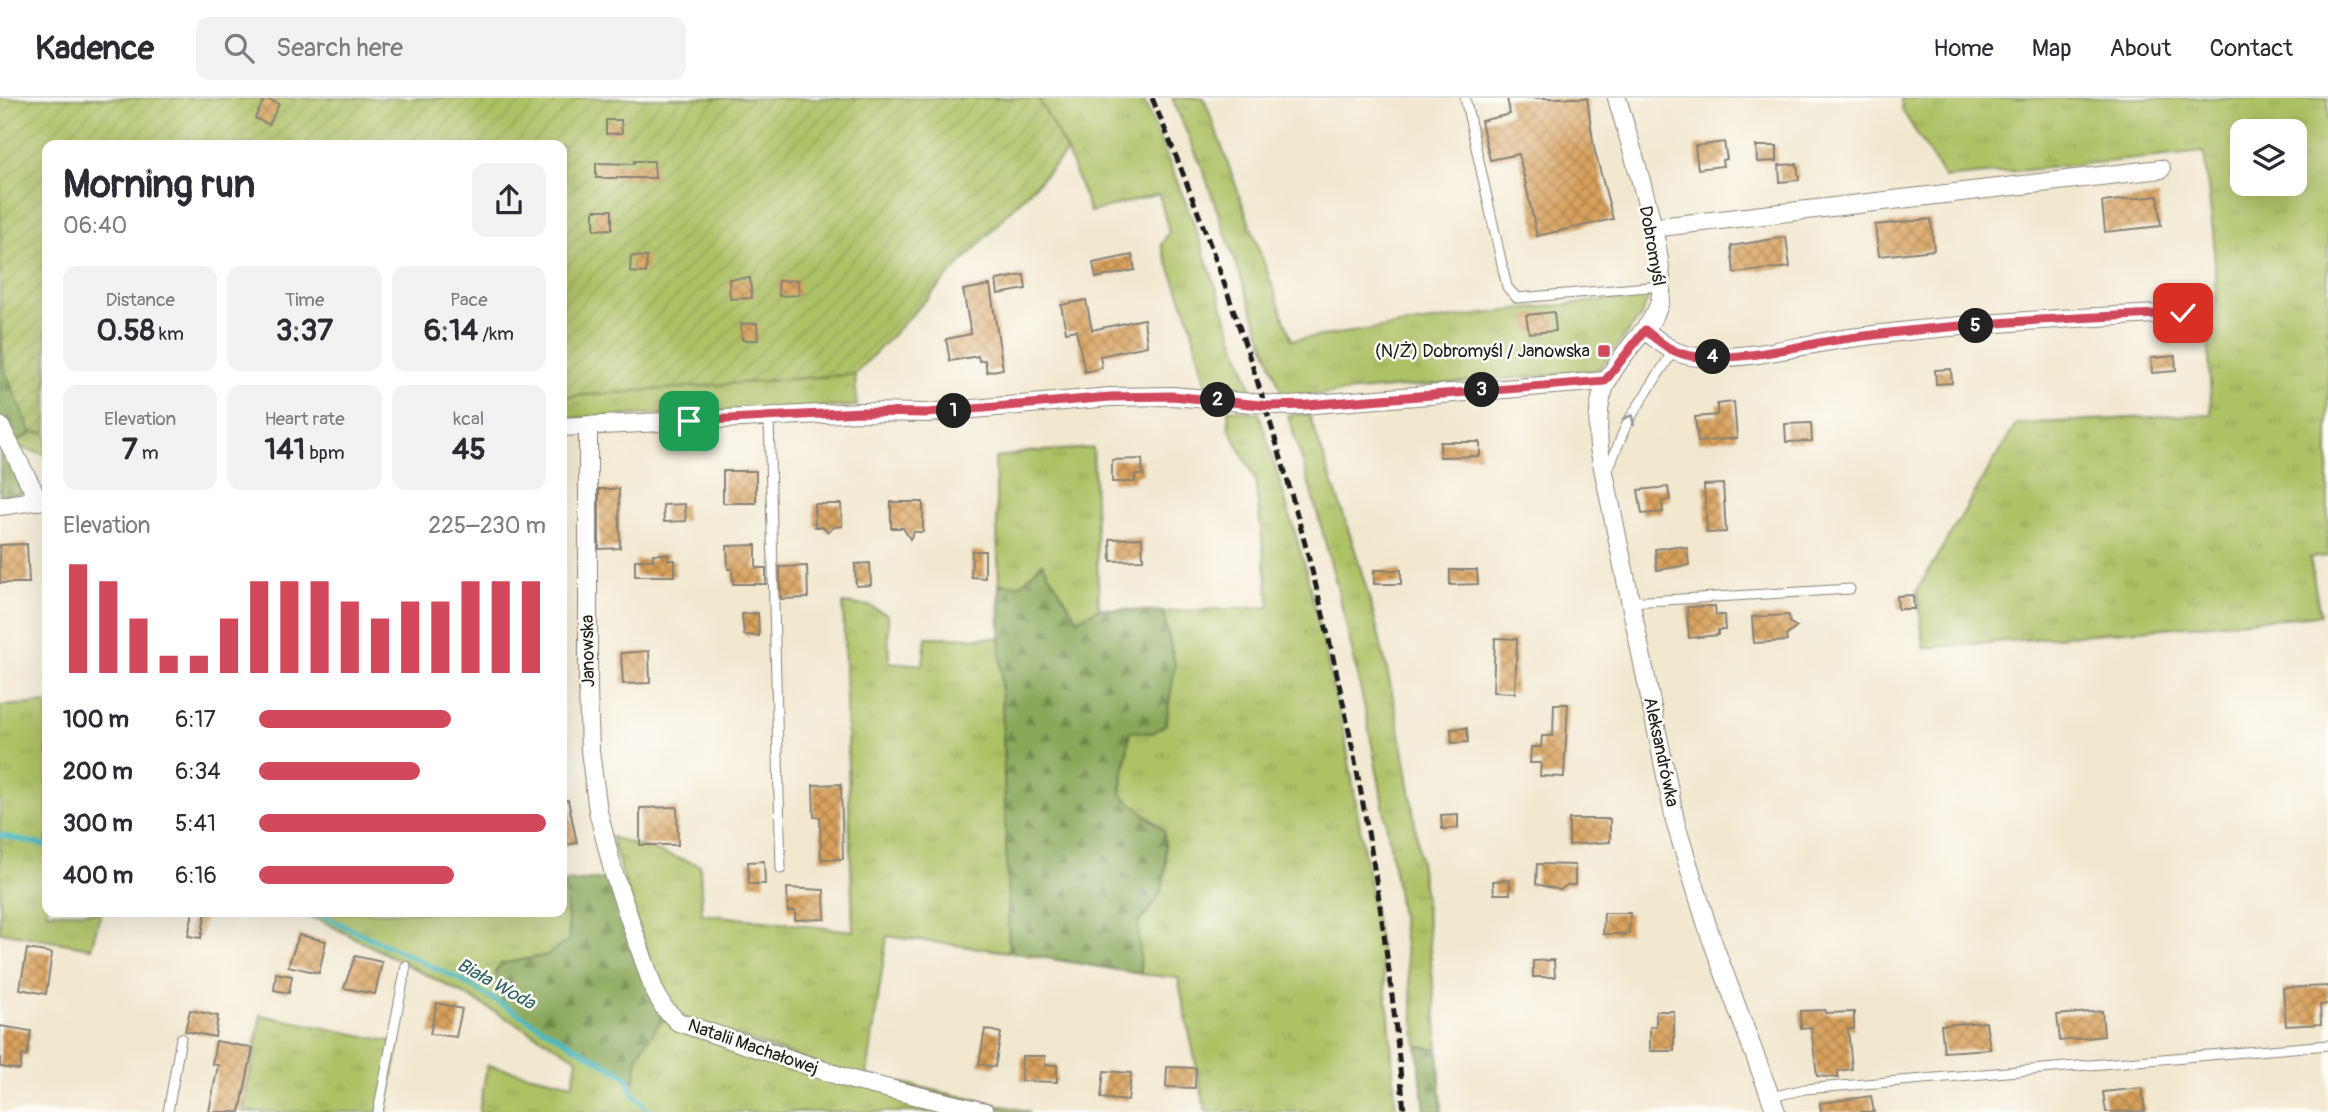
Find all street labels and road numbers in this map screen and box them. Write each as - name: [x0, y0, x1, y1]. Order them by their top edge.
- street label: Dobromyśl: [1634, 204, 1670, 288]
- street label: Janowska: [576, 615, 600, 687]
- street label: Aleksandrówka: [1638, 695, 1684, 809]
- street label: Natalii Machałowej: [685, 1014, 821, 1080]

